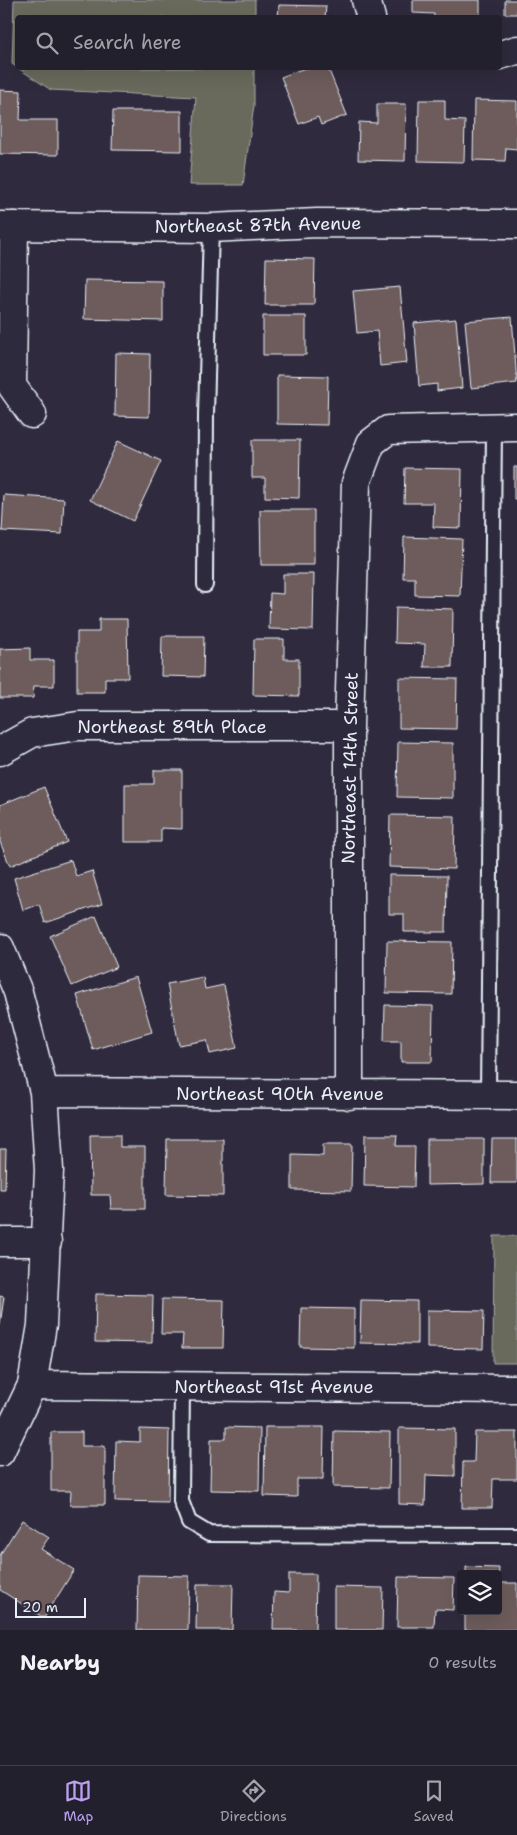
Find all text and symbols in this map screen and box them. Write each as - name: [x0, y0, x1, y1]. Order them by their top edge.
- search box: [15, 15, 502, 70]
- icon: search: [33, 29, 61, 57]
- text: Search here: [73, 30, 182, 55]
- street label: Northeast 87th Avenue: [154, 211, 362, 239]
- street label: Northeast 14th Street: [336, 672, 364, 864]
- street label: Northeast 89th Place: [77, 715, 267, 739]
- street label: Northeast 90th Avenue: [176, 1082, 384, 1106]
- street label: Northeast 91st Avenue: [174, 1375, 374, 1399]
- map controls: [457, 1570, 502, 1615]
- button: layers: [457, 1570, 502, 1615]
- scale bar: [15, 1595, 86, 1618]
- text: 20 m: [22, 1598, 58, 1616]
- text: Nearby: [20, 1649, 100, 1677]
- text: 0 results: [428, 1652, 497, 1673]
- tab: Map: [63, 1777, 93, 1825]
- tab: Directions: [220, 1777, 287, 1825]
- tab: Saved: [414, 1777, 454, 1825]

